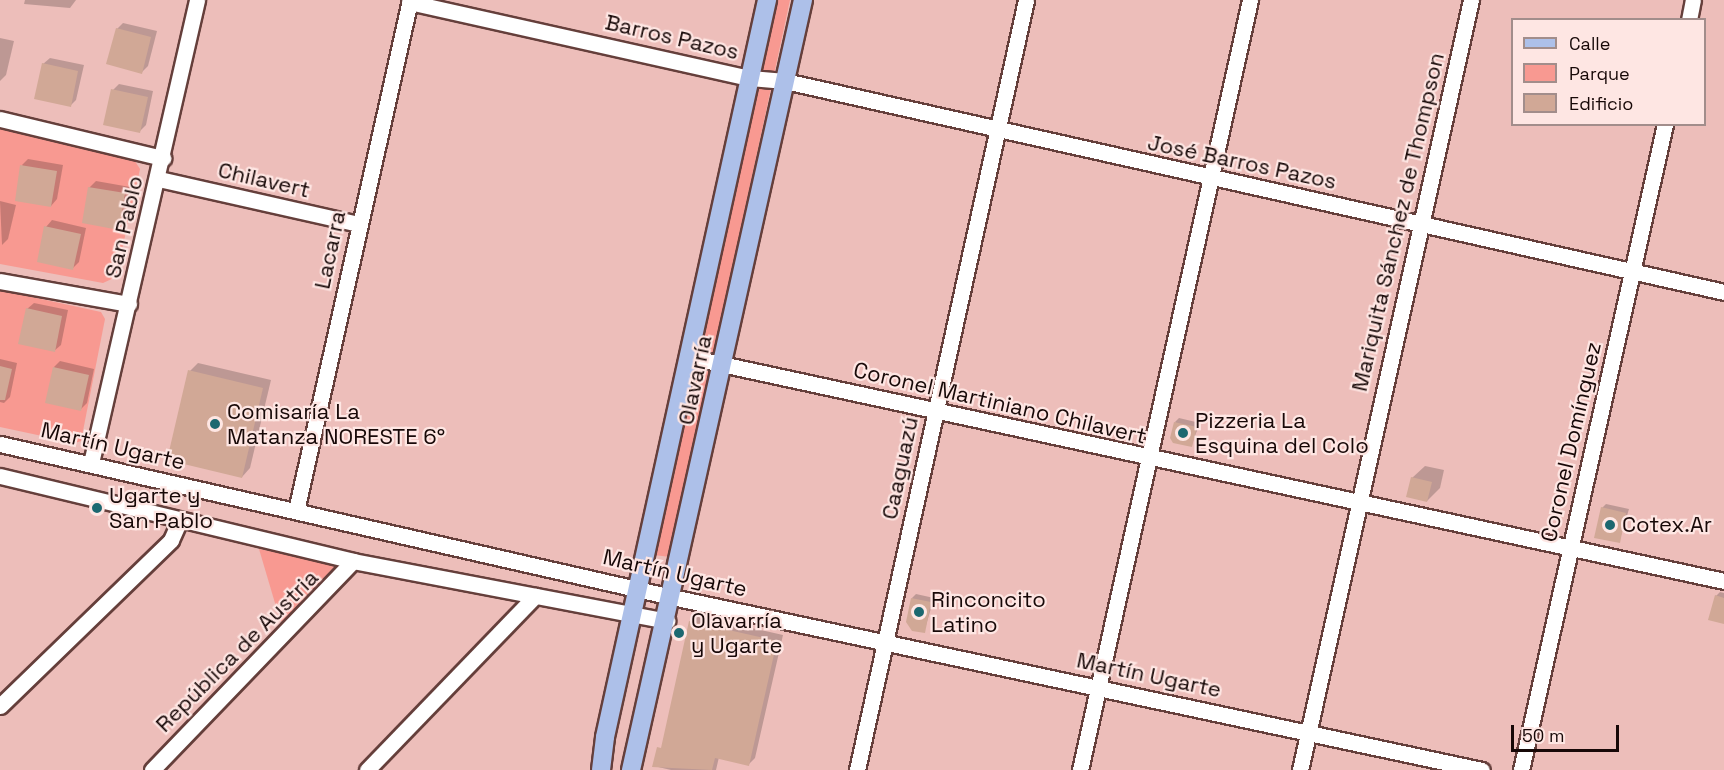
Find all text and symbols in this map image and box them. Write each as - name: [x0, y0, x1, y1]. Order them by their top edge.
- street label: Barros Pazos: [603, 9, 741, 65]
- legend: [1511, 18, 1706, 126]
- text: Calle: [1569, 32, 1610, 55]
- street label: Mariquita Sánchez de Thompson: [1346, 50, 1450, 394]
- text: Parque: [1569, 62, 1630, 85]
- text: Edificio: [1569, 92, 1633, 115]
- street label: José Barros Pazos: [1145, 129, 1339, 195]
- street label: Chilavert: [216, 157, 312, 203]
- street label: San Pablo: [99, 173, 149, 281]
- street label: Lacarra: [309, 209, 351, 291]
- street label: Olavarría: [673, 333, 717, 427]
- street label: Coronel Domínguez: [1535, 339, 1607, 545]
- street label: Coronel Martiniano Chilavert: [851, 356, 1149, 450]
- place label: Comisaría La Matanza NORESTE 6°: [227, 398, 445, 450]
- place label: Pizzeria La Esquina del Colo: [1195, 407, 1369, 458]
- street label: Caaguazú: [876, 414, 924, 522]
- street label: Martín Ugarte: [38, 417, 188, 475]
- marker: Comisaría La Matanza NORESTE 6°: [208, 417, 222, 431]
- marker: Pizzeria La Esquina del Colo: [1176, 426, 1190, 440]
- place label: Ugarte y San Pablo: [109, 482, 213, 534]
- marker: Ugarte y San Pablo: [90, 501, 104, 515]
- place label: Cotex.Ar: [1622, 512, 1712, 538]
- marker: Cotex.Ar: [1603, 518, 1617, 532]
- street label: Martín Ugarte: [600, 544, 750, 602]
- street label: República de Austria: [150, 564, 324, 738]
- place label: Rinconcito Latino: [931, 586, 1046, 638]
- marker: Rinconcito Latino: [912, 605, 926, 619]
- place label: Olavarría y Ugarte: [691, 607, 783, 658]
- marker: Olavarría y Ugarte: [672, 626, 686, 640]
- street label: Martín Ugarte: [1074, 647, 1224, 703]
- scale bar: [1514, 713, 1622, 751]
- text: 50 m: [1522, 724, 1564, 747]

